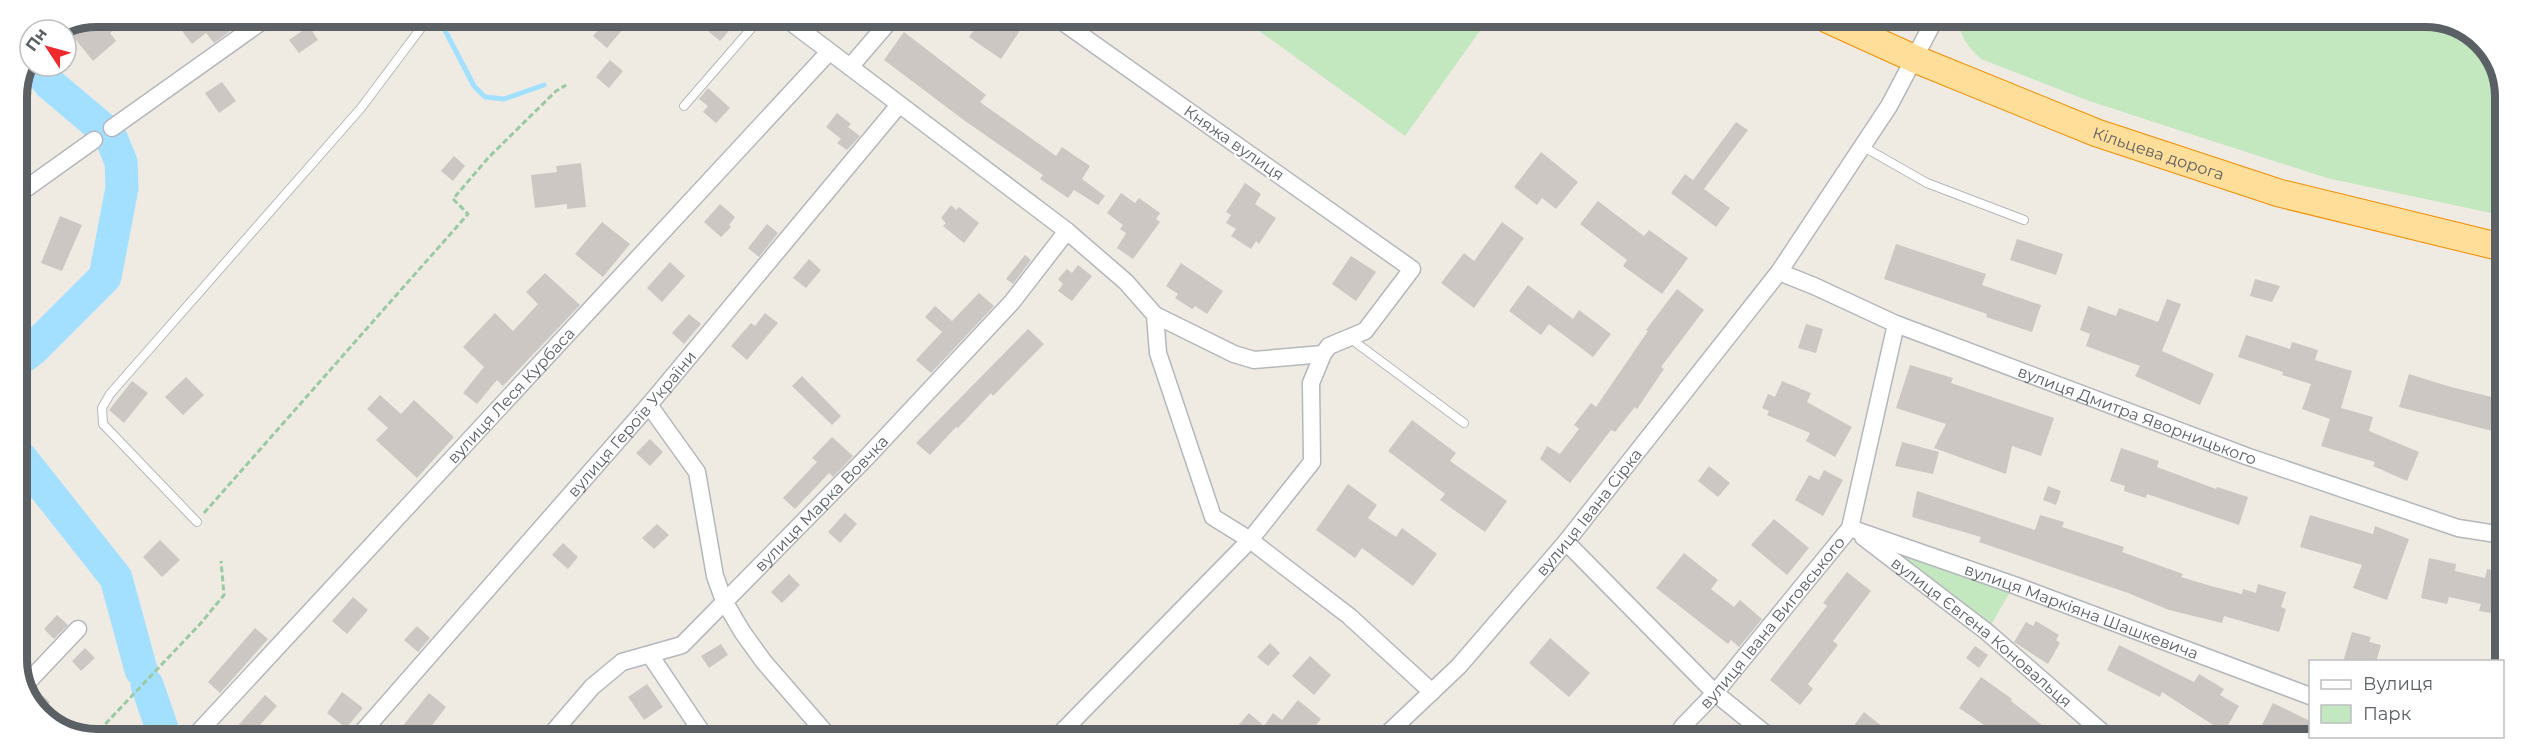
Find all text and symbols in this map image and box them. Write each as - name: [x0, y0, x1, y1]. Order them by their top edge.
- north arrow: [18, 18, 78, 78]
- text: Пн: [21, 24, 51, 55]
- street label: Княжа вулиця: [1180, 101, 1288, 185]
- street label: Кільцева дорога: [2090, 123, 2227, 184]
- street label: вулиця Леся Курбаса: [443, 323, 578, 467]
- street label: вулиця Героїв України: [563, 347, 700, 501]
- street label: вулиця Дмитра Яворницького: [2015, 361, 2259, 468]
- street label: вулиця Марка Вовчка: [750, 431, 892, 575]
- street label: вулиця Івана Сірка: [1532, 445, 1646, 580]
- street label: вулиця Івана Виговського: [1696, 533, 1849, 713]
- street label: вулиця Євгена Коновальця: [1888, 553, 2076, 711]
- street label: вулиця Маркіяна Шашкевича: [1962, 559, 2201, 663]
- legend: [2309, 660, 2504, 738]
- text: Вулиця: [2363, 673, 2433, 695]
- text: Парк: [2363, 703, 2412, 725]

